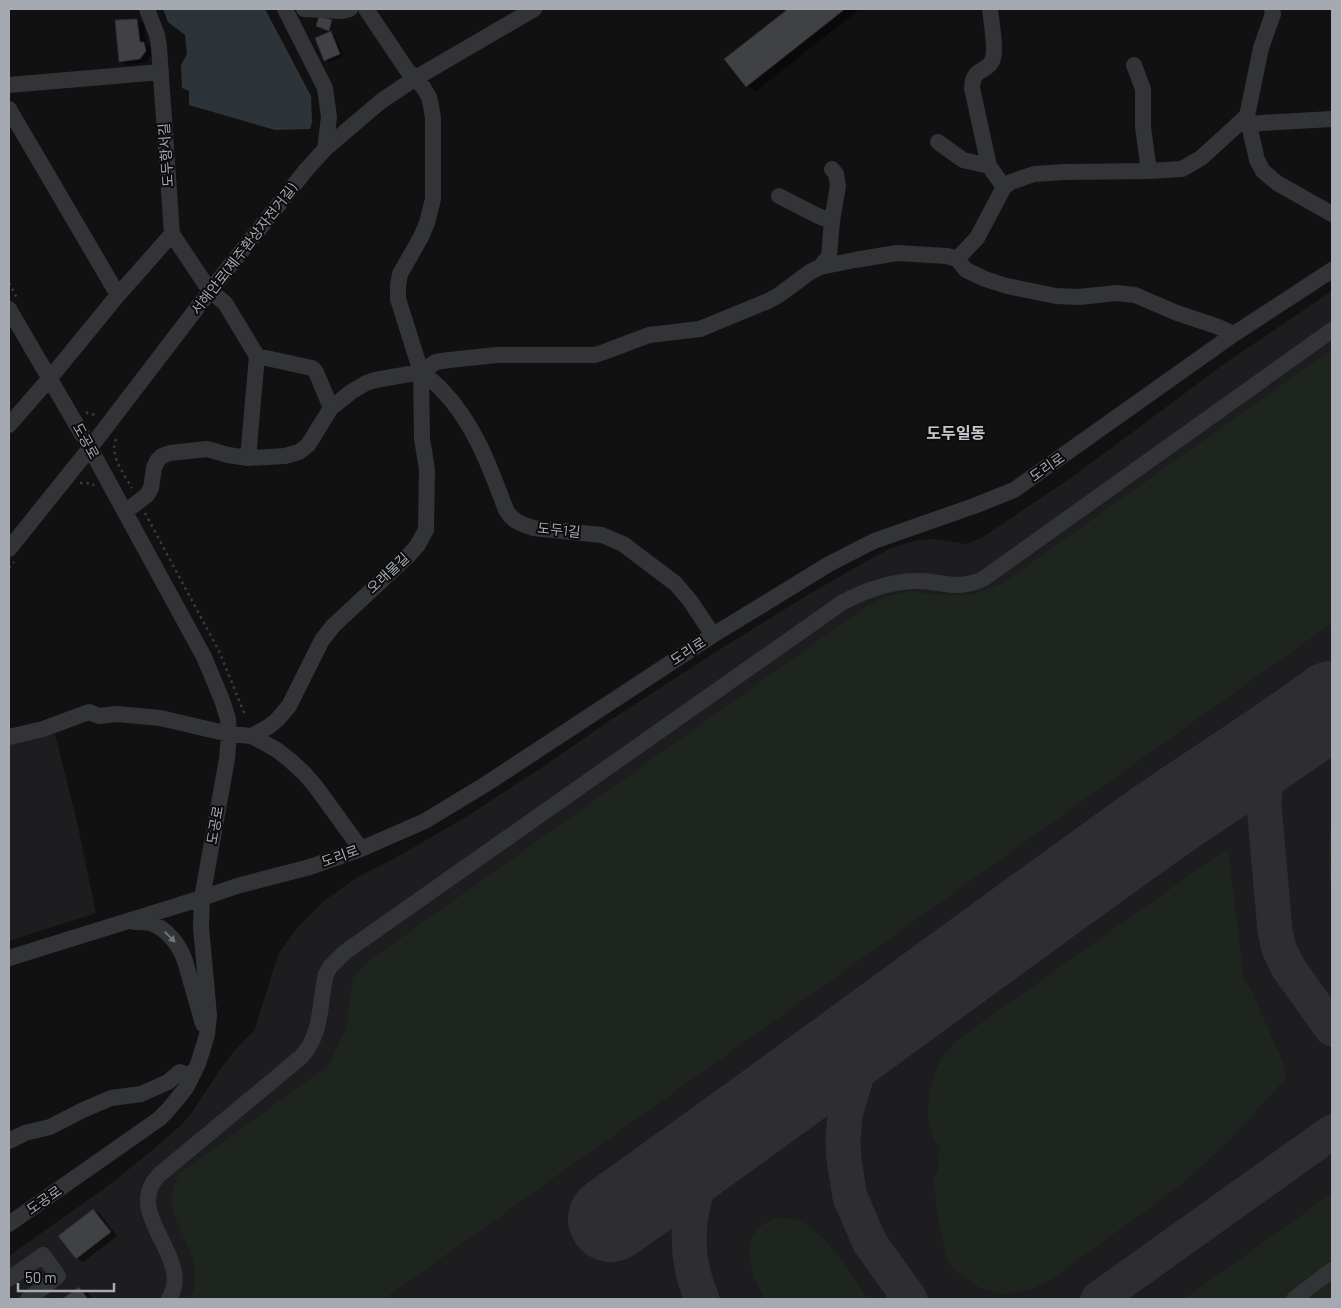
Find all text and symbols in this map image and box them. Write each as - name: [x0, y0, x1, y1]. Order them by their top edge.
- street label: 도두항서길: [155, 122, 176, 188]
- street label: 서해안로(제주환상자전거길): [187, 179, 300, 318]
- street label: 도공로: [70, 420, 103, 462]
- district label: 도두일동: [927, 423, 985, 442]
- street label: 도리로: [1026, 448, 1068, 485]
- street label: 도두1길: [537, 519, 582, 540]
- street label: 오래물길: [363, 549, 412, 596]
- street label: 도리로: [667, 633, 709, 668]
- street label: 도공로: [203, 804, 226, 845]
- street label: 도리로: [319, 841, 361, 870]
- one-way arrow: [164, 931, 176, 943]
- street label: 도공로: [23, 1181, 65, 1218]
- scale bar: [18, 1260, 114, 1292]
- text: 50 m: [25, 1268, 57, 1286]

